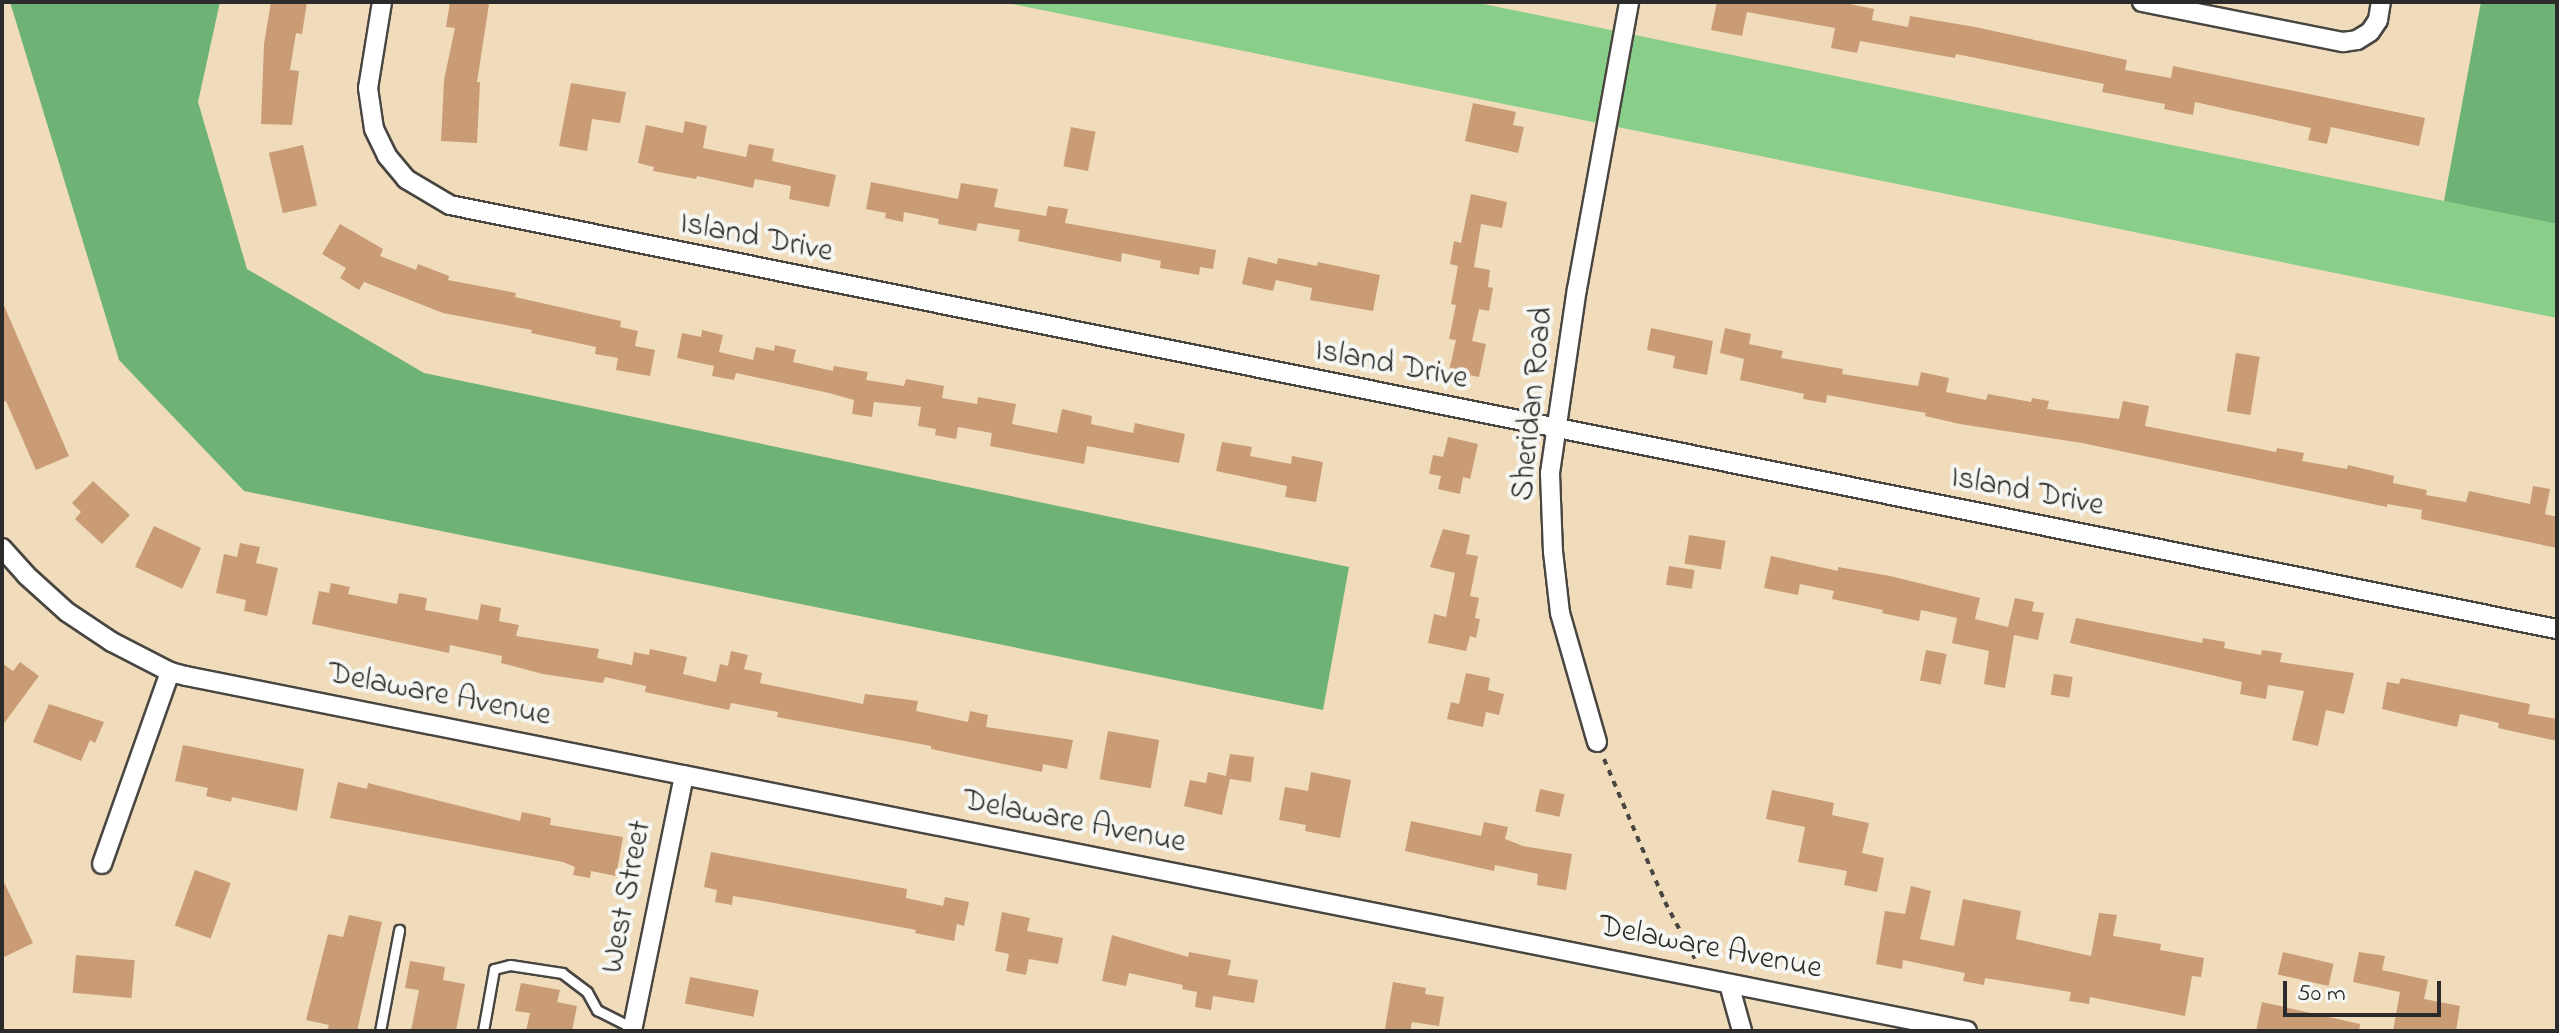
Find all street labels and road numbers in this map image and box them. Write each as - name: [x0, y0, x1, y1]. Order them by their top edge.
- street label: Island Drive: [676, 205, 836, 273]
- street label: Sheridan Road: [1505, 305, 1563, 503]
- street label: Island Drive: [1311, 332, 1471, 400]
- street label: Island Drive: [1947, 459, 2107, 527]
- street label: Delaware Avenue: [324, 656, 554, 736]
- street label: Delaware Avenue: [959, 783, 1189, 863]
- street label: West Street: [594, 817, 662, 977]
- street label: Delaware Avenue: [1595, 909, 1825, 989]

